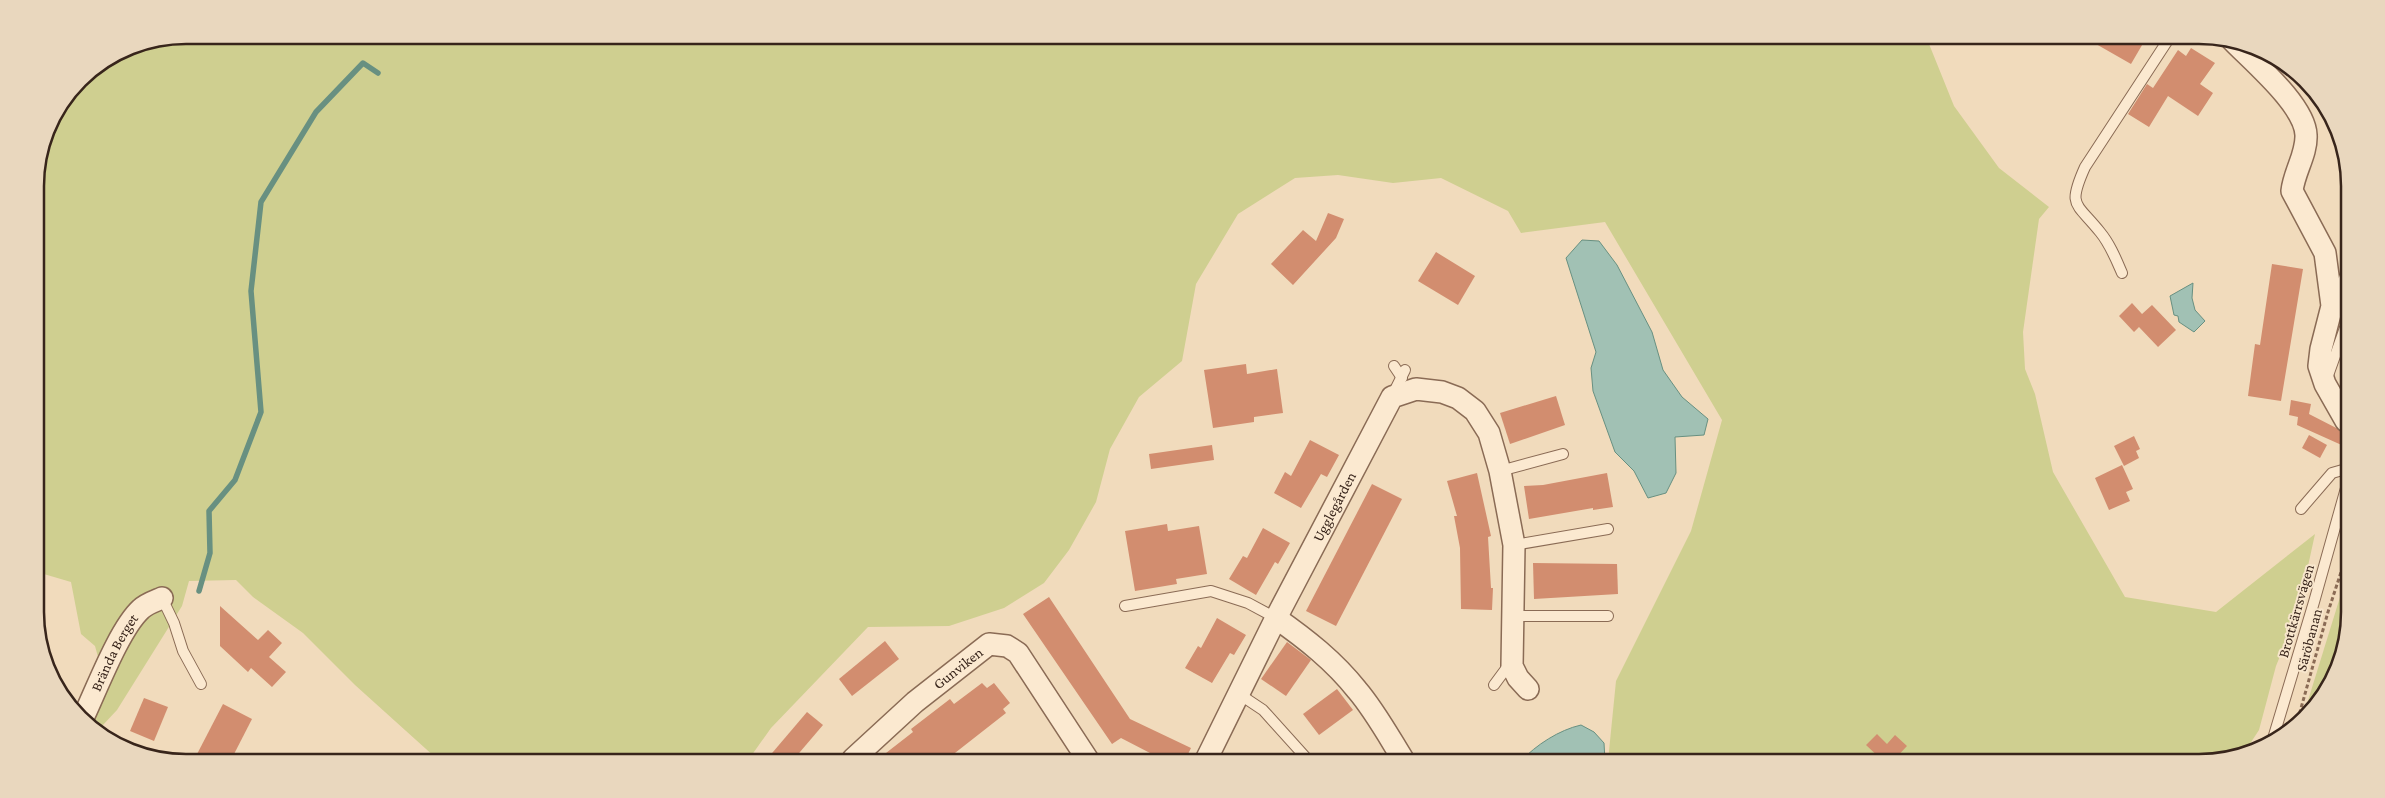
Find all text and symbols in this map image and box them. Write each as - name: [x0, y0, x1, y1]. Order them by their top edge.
- street label: Ugglegården: [1310, 469, 1359, 544]
- street label: Brottkärrsvägen: [2275, 562, 2318, 660]
- street label: Säröbanan: [2293, 607, 2325, 673]
- street label: Brända Berget: [88, 610, 142, 694]
- street label: Gunviken: [930, 644, 986, 692]

